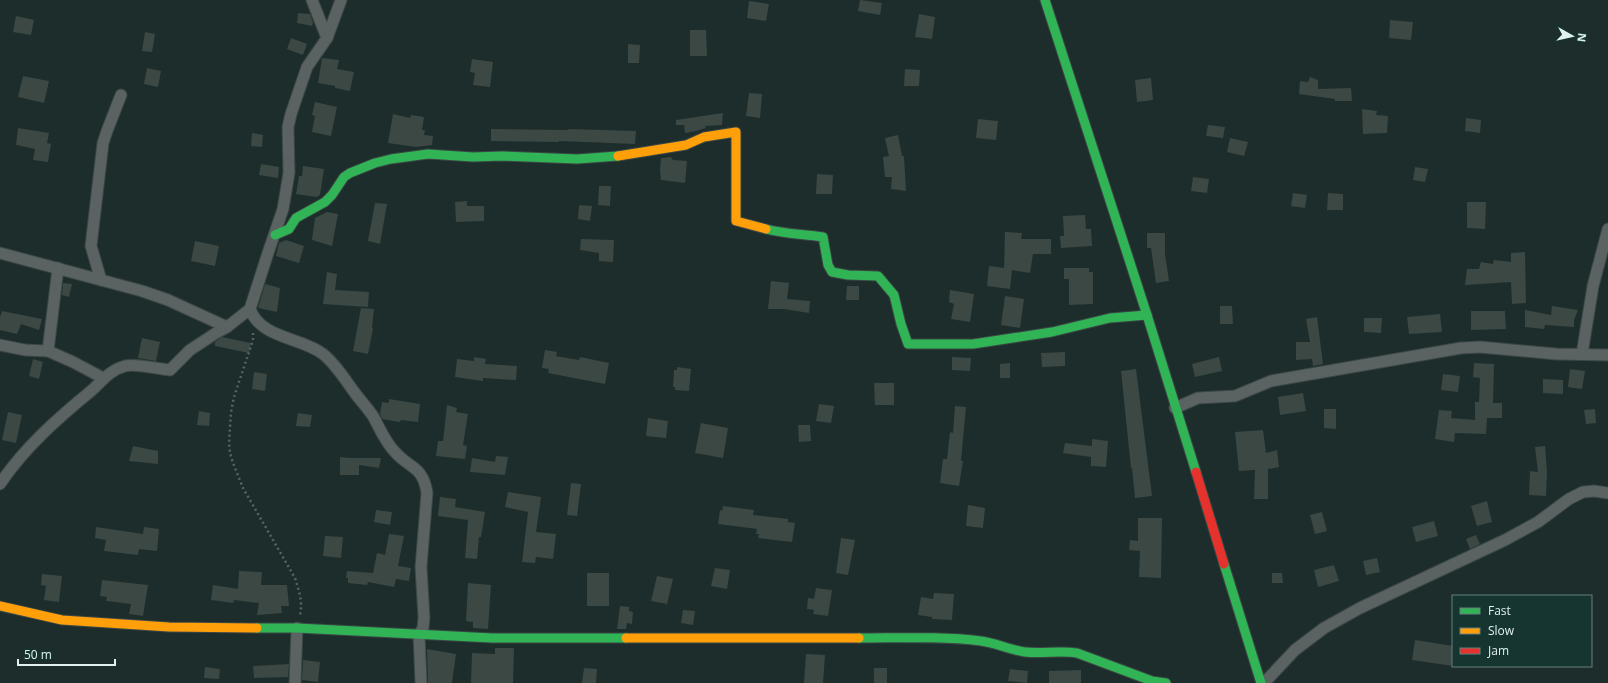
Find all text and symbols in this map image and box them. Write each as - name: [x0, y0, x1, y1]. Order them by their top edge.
- north arrow: [1552, 16, 1592, 56]
- text: N: [1574, 32, 1590, 43]
- legend: [1452, 595, 1592, 667]
- text: Fast: [1488, 602, 1511, 619]
- text: Slow: [1488, 622, 1515, 639]
- scale bar: [18, 641, 115, 667]
- text: Jam: [1487, 642, 1509, 659]
- text: 50 m: [24, 646, 52, 663]

